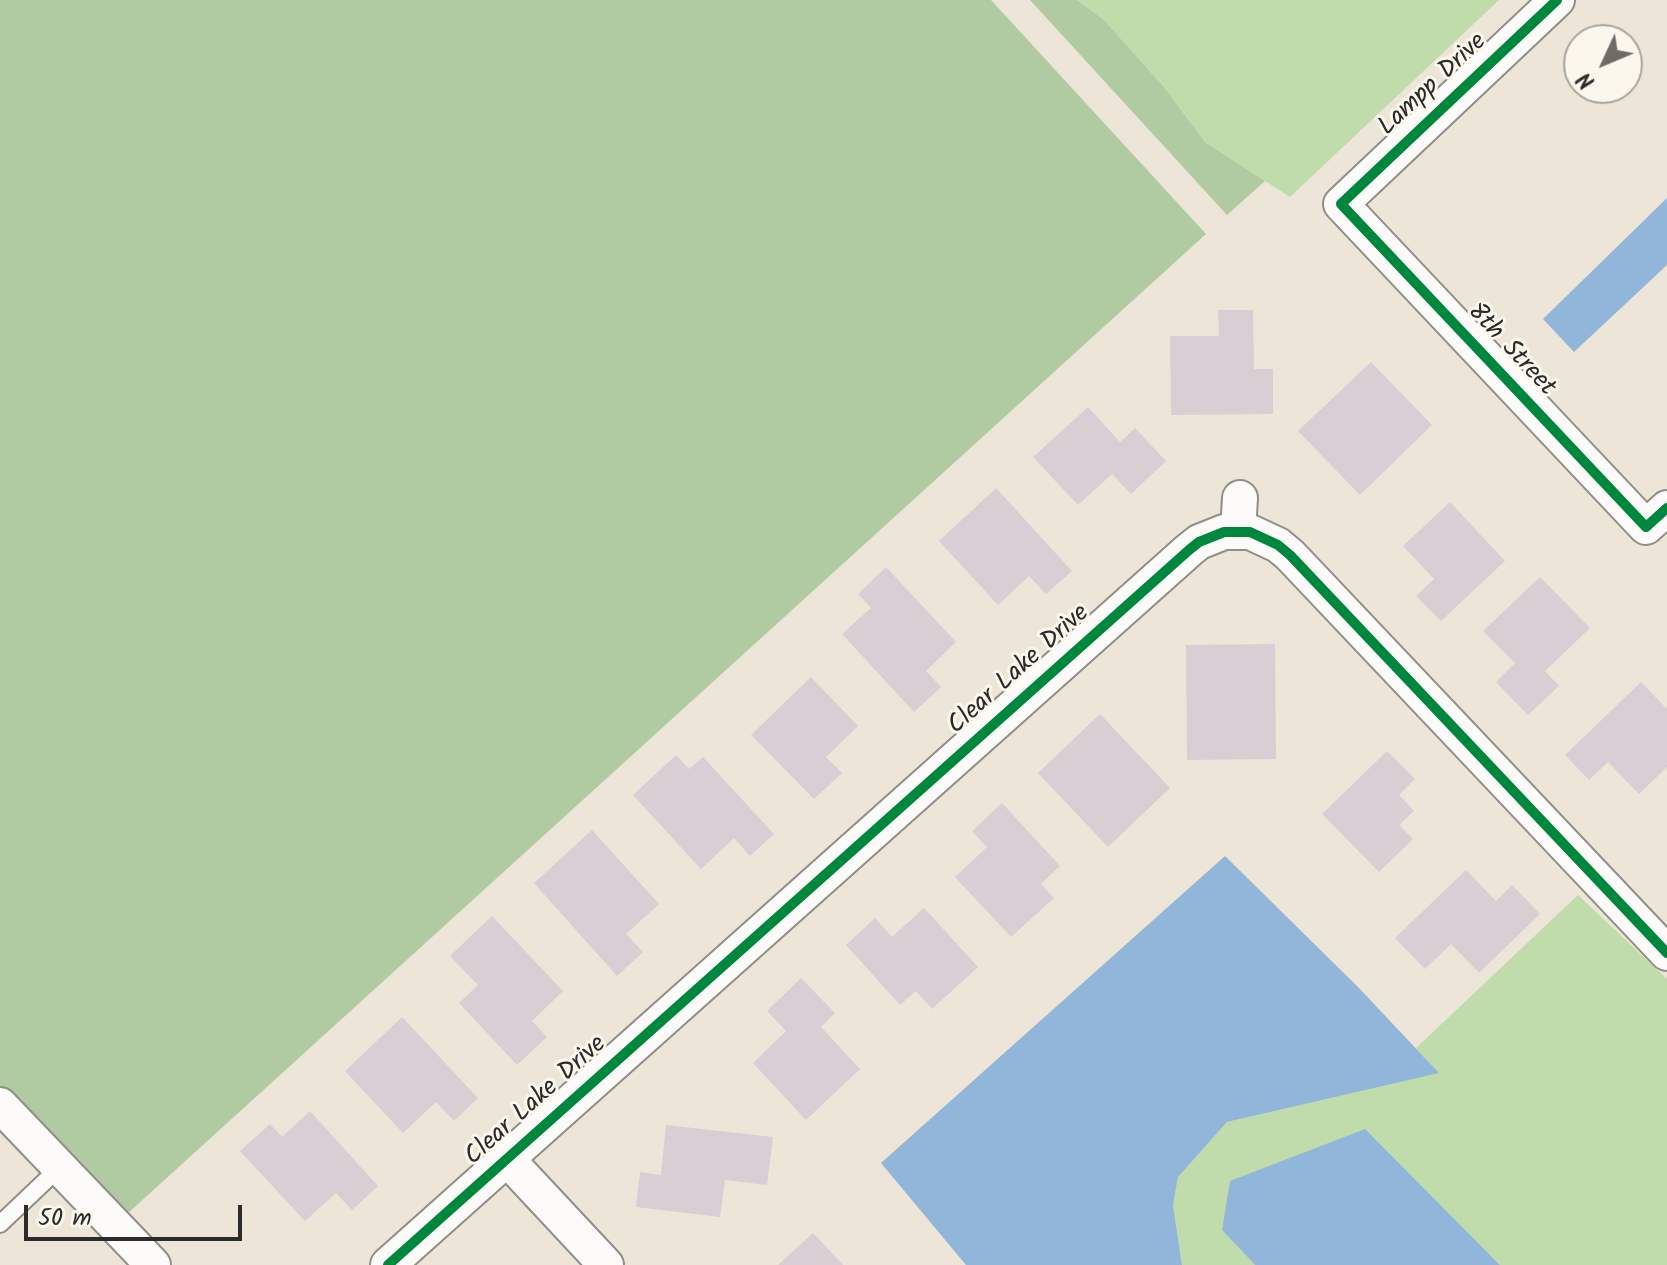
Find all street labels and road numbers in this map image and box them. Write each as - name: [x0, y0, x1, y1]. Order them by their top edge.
- street label: Lampp Drive: [1373, 28, 1495, 144]
- street label: 8th Street: [1459, 298, 1561, 404]
- street label: Clear Lake Drive: [943, 599, 1097, 743]
- street label: Clear Lake Drive: [460, 1030, 614, 1174]

